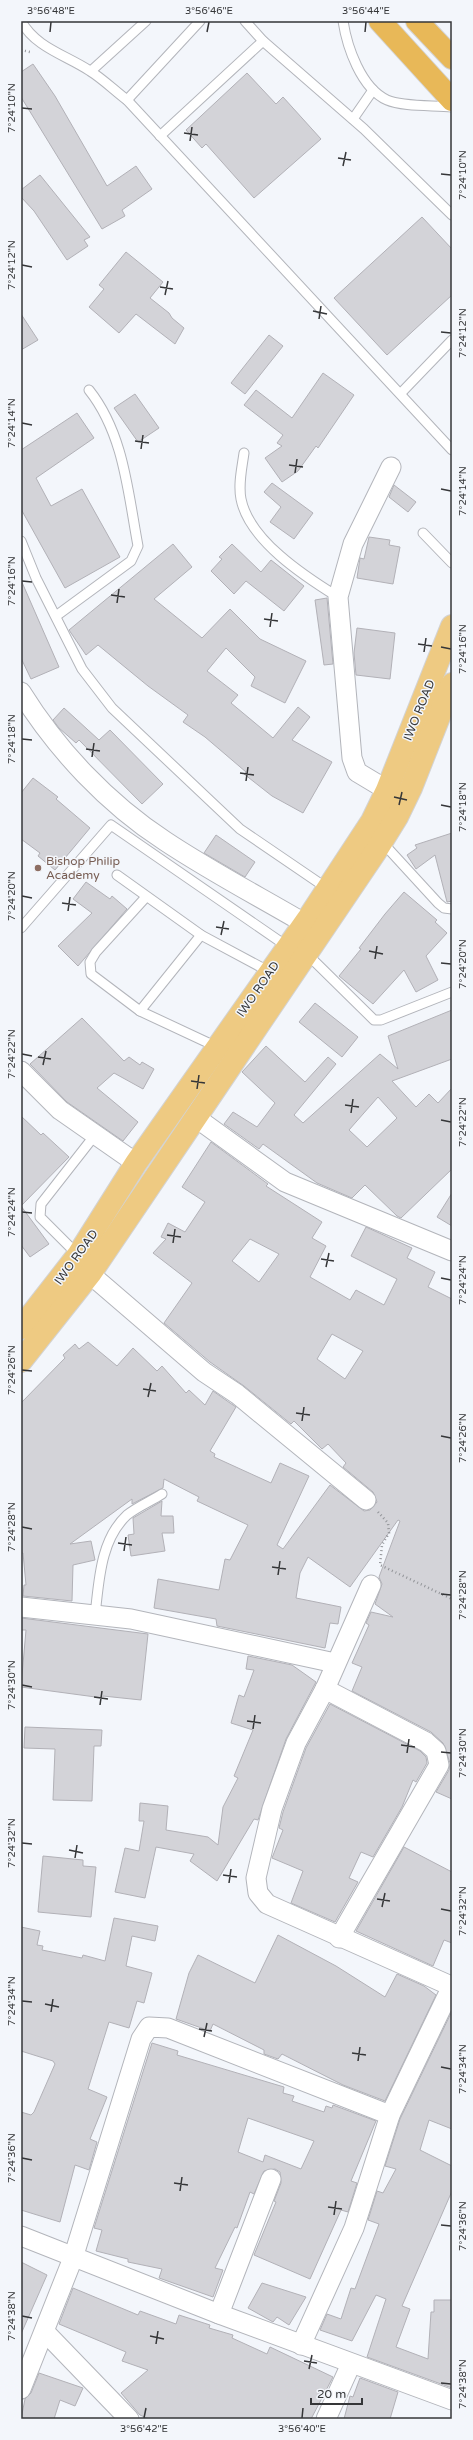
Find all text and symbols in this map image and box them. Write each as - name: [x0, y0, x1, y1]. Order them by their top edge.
- text: 3°56'48"E: [27, 5, 75, 17]
- text: 3°56'46"E: [185, 5, 233, 17]
- text: 3°56'44"E: [342, 5, 390, 17]
- text: 7°24'10"N: [6, 83, 18, 133]
- text: 7°24'10"N: [457, 150, 469, 200]
- text: 7°24'12"N: [6, 240, 18, 290]
- text: 7°24'12"N: [457, 308, 469, 358]
- text: 7°24'14"N: [6, 398, 18, 448]
- text: 7°24'14"N: [457, 466, 469, 516]
- text: 7°24'16"N: [6, 556, 18, 606]
- text: 7°24'16"N: [457, 624, 469, 674]
- street label: IWO ROAD: [400, 677, 438, 743]
- text: 7°24'18"N: [6, 714, 18, 764]
- text: 7°24'18"N: [457, 782, 469, 832]
- place label: Bishop Philip Academy: [46, 854, 120, 882]
- marker: Bishop Philip Academy: [33, 863, 43, 873]
- text: 7°24'20"N: [6, 871, 18, 921]
- text: 7°24'20"N: [457, 939, 469, 989]
- street label: IWO ROAD: [234, 959, 282, 1019]
- text: 7°24'22"N: [6, 1029, 18, 1079]
- text: 7°24'22"N: [457, 1097, 469, 1147]
- text: 7°24'24"N: [6, 1187, 18, 1237]
- street label: IWO ROAD: [51, 1227, 101, 1287]
- text: 7°24'24"N: [457, 1255, 469, 1305]
- text: 7°24'26"N: [6, 1345, 18, 1395]
- text: 7°24'26"N: [457, 1413, 469, 1463]
- text: 7°24'28"N: [6, 1502, 18, 1552]
- text: 7°24'28"N: [457, 1570, 469, 1620]
- text: 7°24'30"N: [6, 1660, 18, 1710]
- text: 7°24'30"N: [457, 1728, 469, 1778]
- text: 7°24'32"N: [6, 1818, 18, 1868]
- text: 7°24'32"N: [457, 1886, 469, 1936]
- text: 7°24'34"N: [6, 1976, 18, 2026]
- text: 7°24'34"N: [457, 2044, 469, 2094]
- text: 7°24'36"N: [6, 2133, 18, 2183]
- text: 7°24'36"N: [457, 2201, 469, 2251]
- text: 7°24'38"N: [6, 2291, 18, 2341]
- text: 7°24'38"N: [457, 2359, 469, 2409]
- scale bar: [311, 2380, 362, 2406]
- text: 20 m: [317, 2387, 346, 2401]
- text: 3°56'42"E: [120, 2423, 168, 2435]
- text: 3°56'40"E: [278, 2423, 326, 2435]

